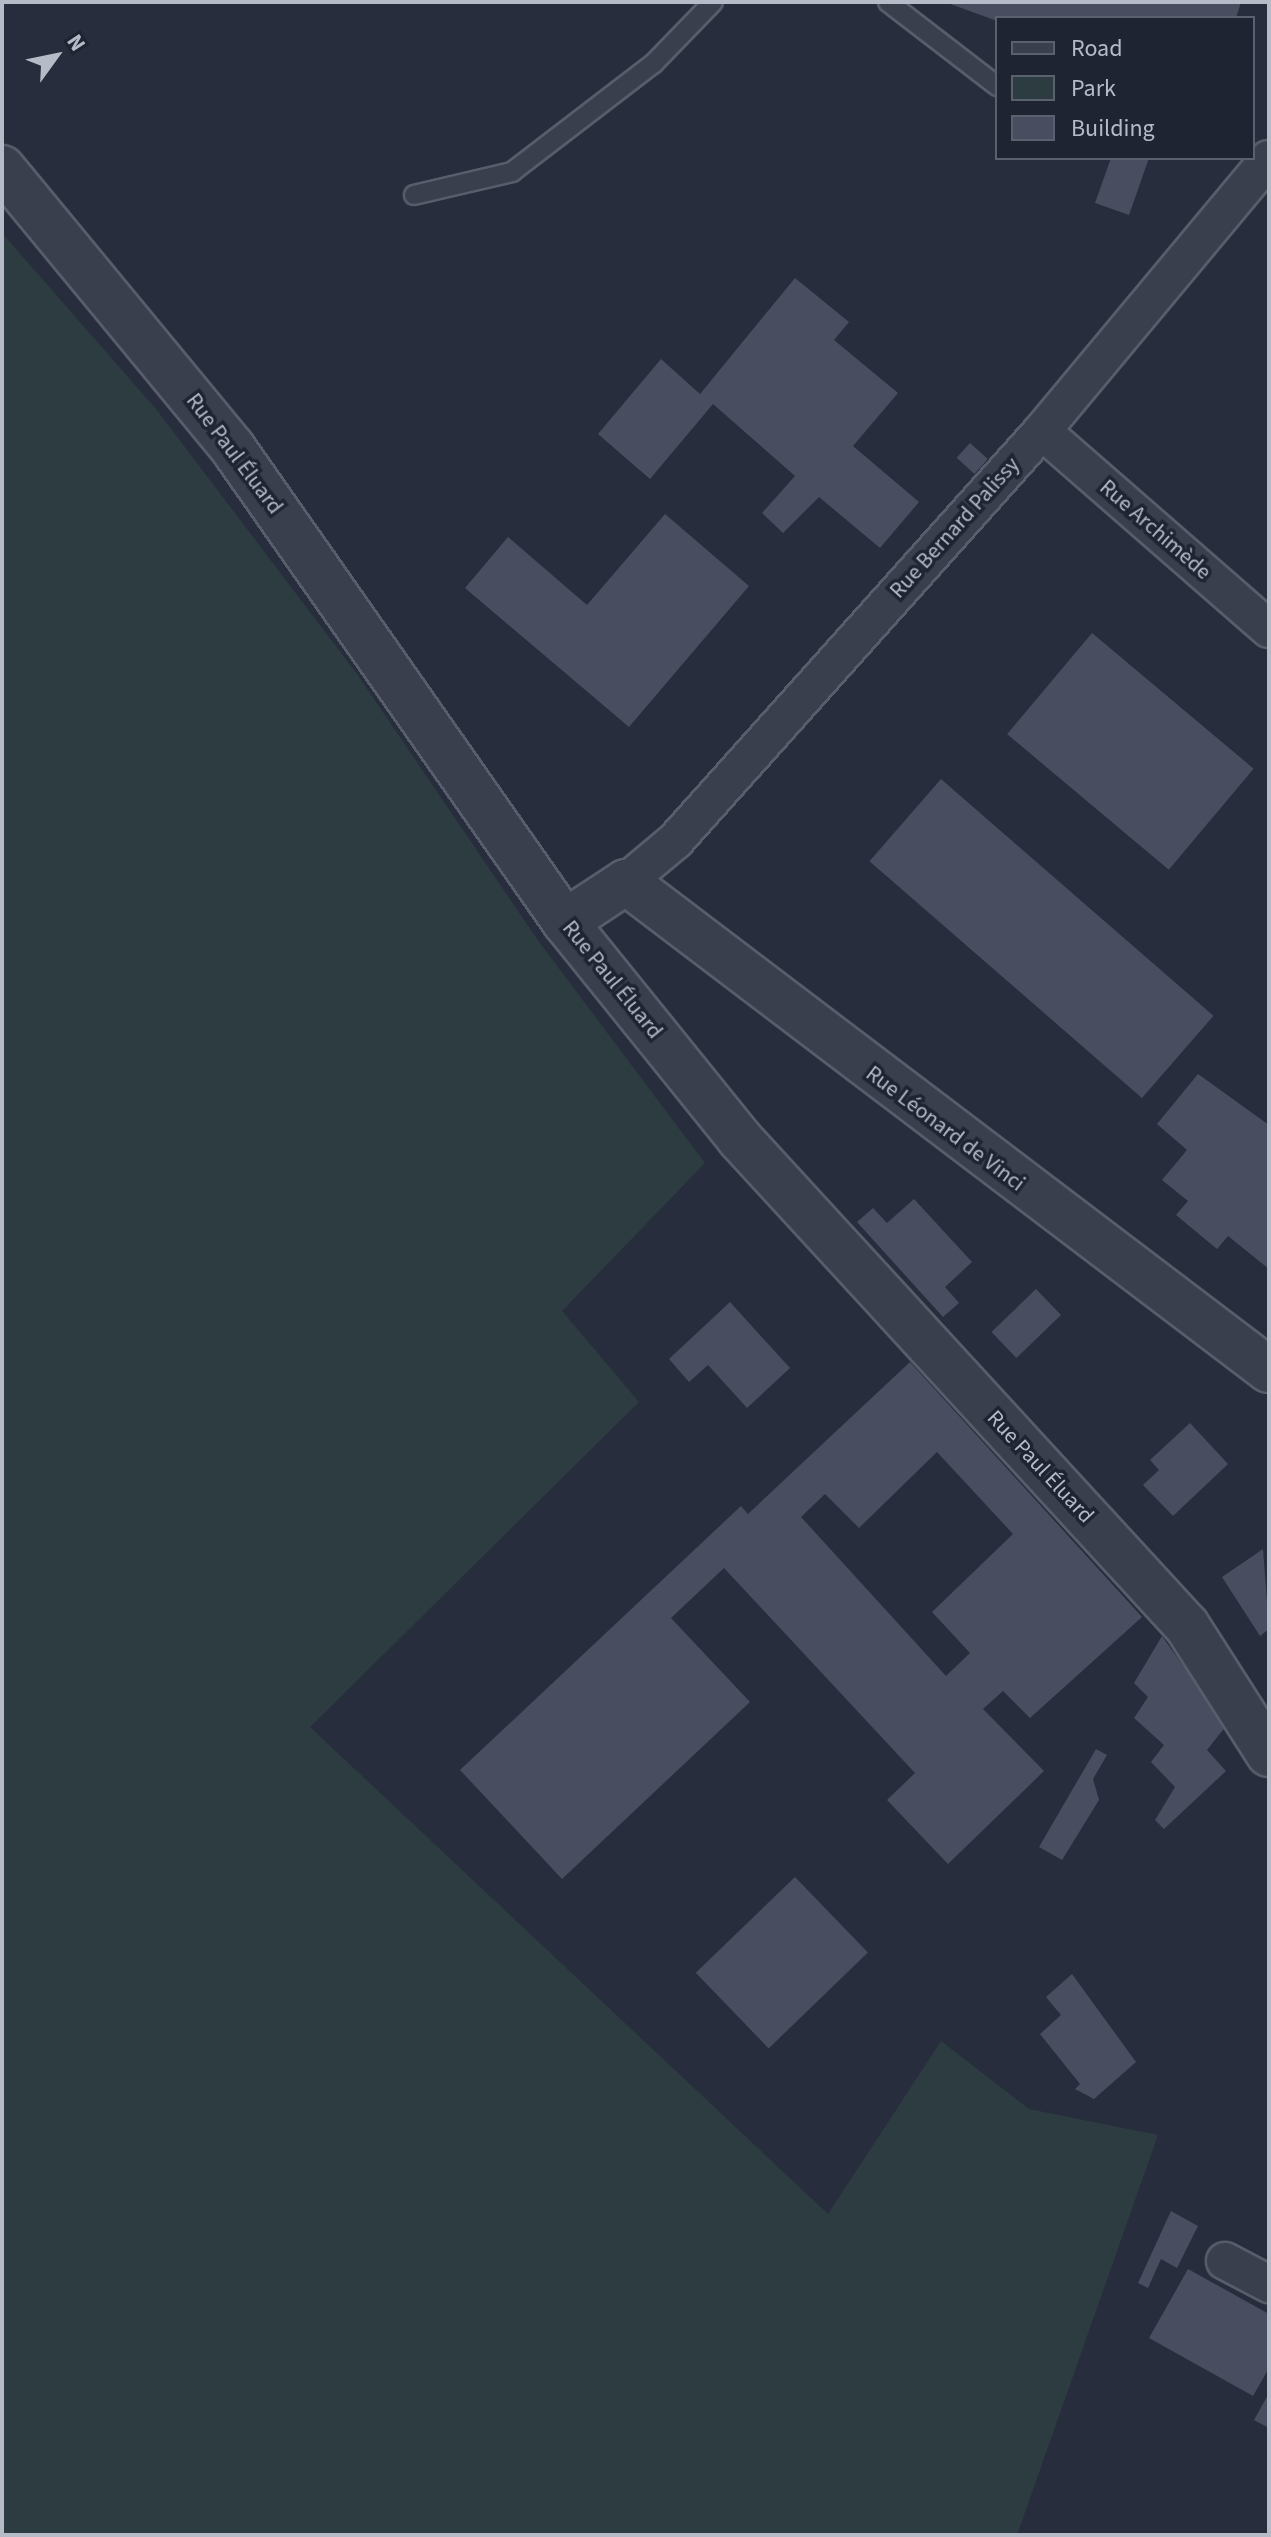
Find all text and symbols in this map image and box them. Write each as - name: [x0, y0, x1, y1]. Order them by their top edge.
- north arrow: [16, 16, 96, 96]
- legend: [995, 16, 1255, 160]
- text: N: [59, 28, 94, 58]
- text: Road: [1071, 31, 1123, 66]
- text: Park: [1071, 71, 1116, 106]
- text: Building: [1071, 111, 1155, 146]
- street label: Rue Paul Éluard: [180, 388, 288, 520]
- street label: Rue Bernard Palissy: [885, 452, 1025, 604]
- street label: Rue Archimède: [1094, 474, 1216, 586]
- street label: Rue Paul Éluard: [556, 916, 668, 1044]
- street label: Rue Léonard de Vinci: [860, 1061, 1030, 1197]
- street label: Rue Paul Éluard: [981, 1405, 1099, 1529]

